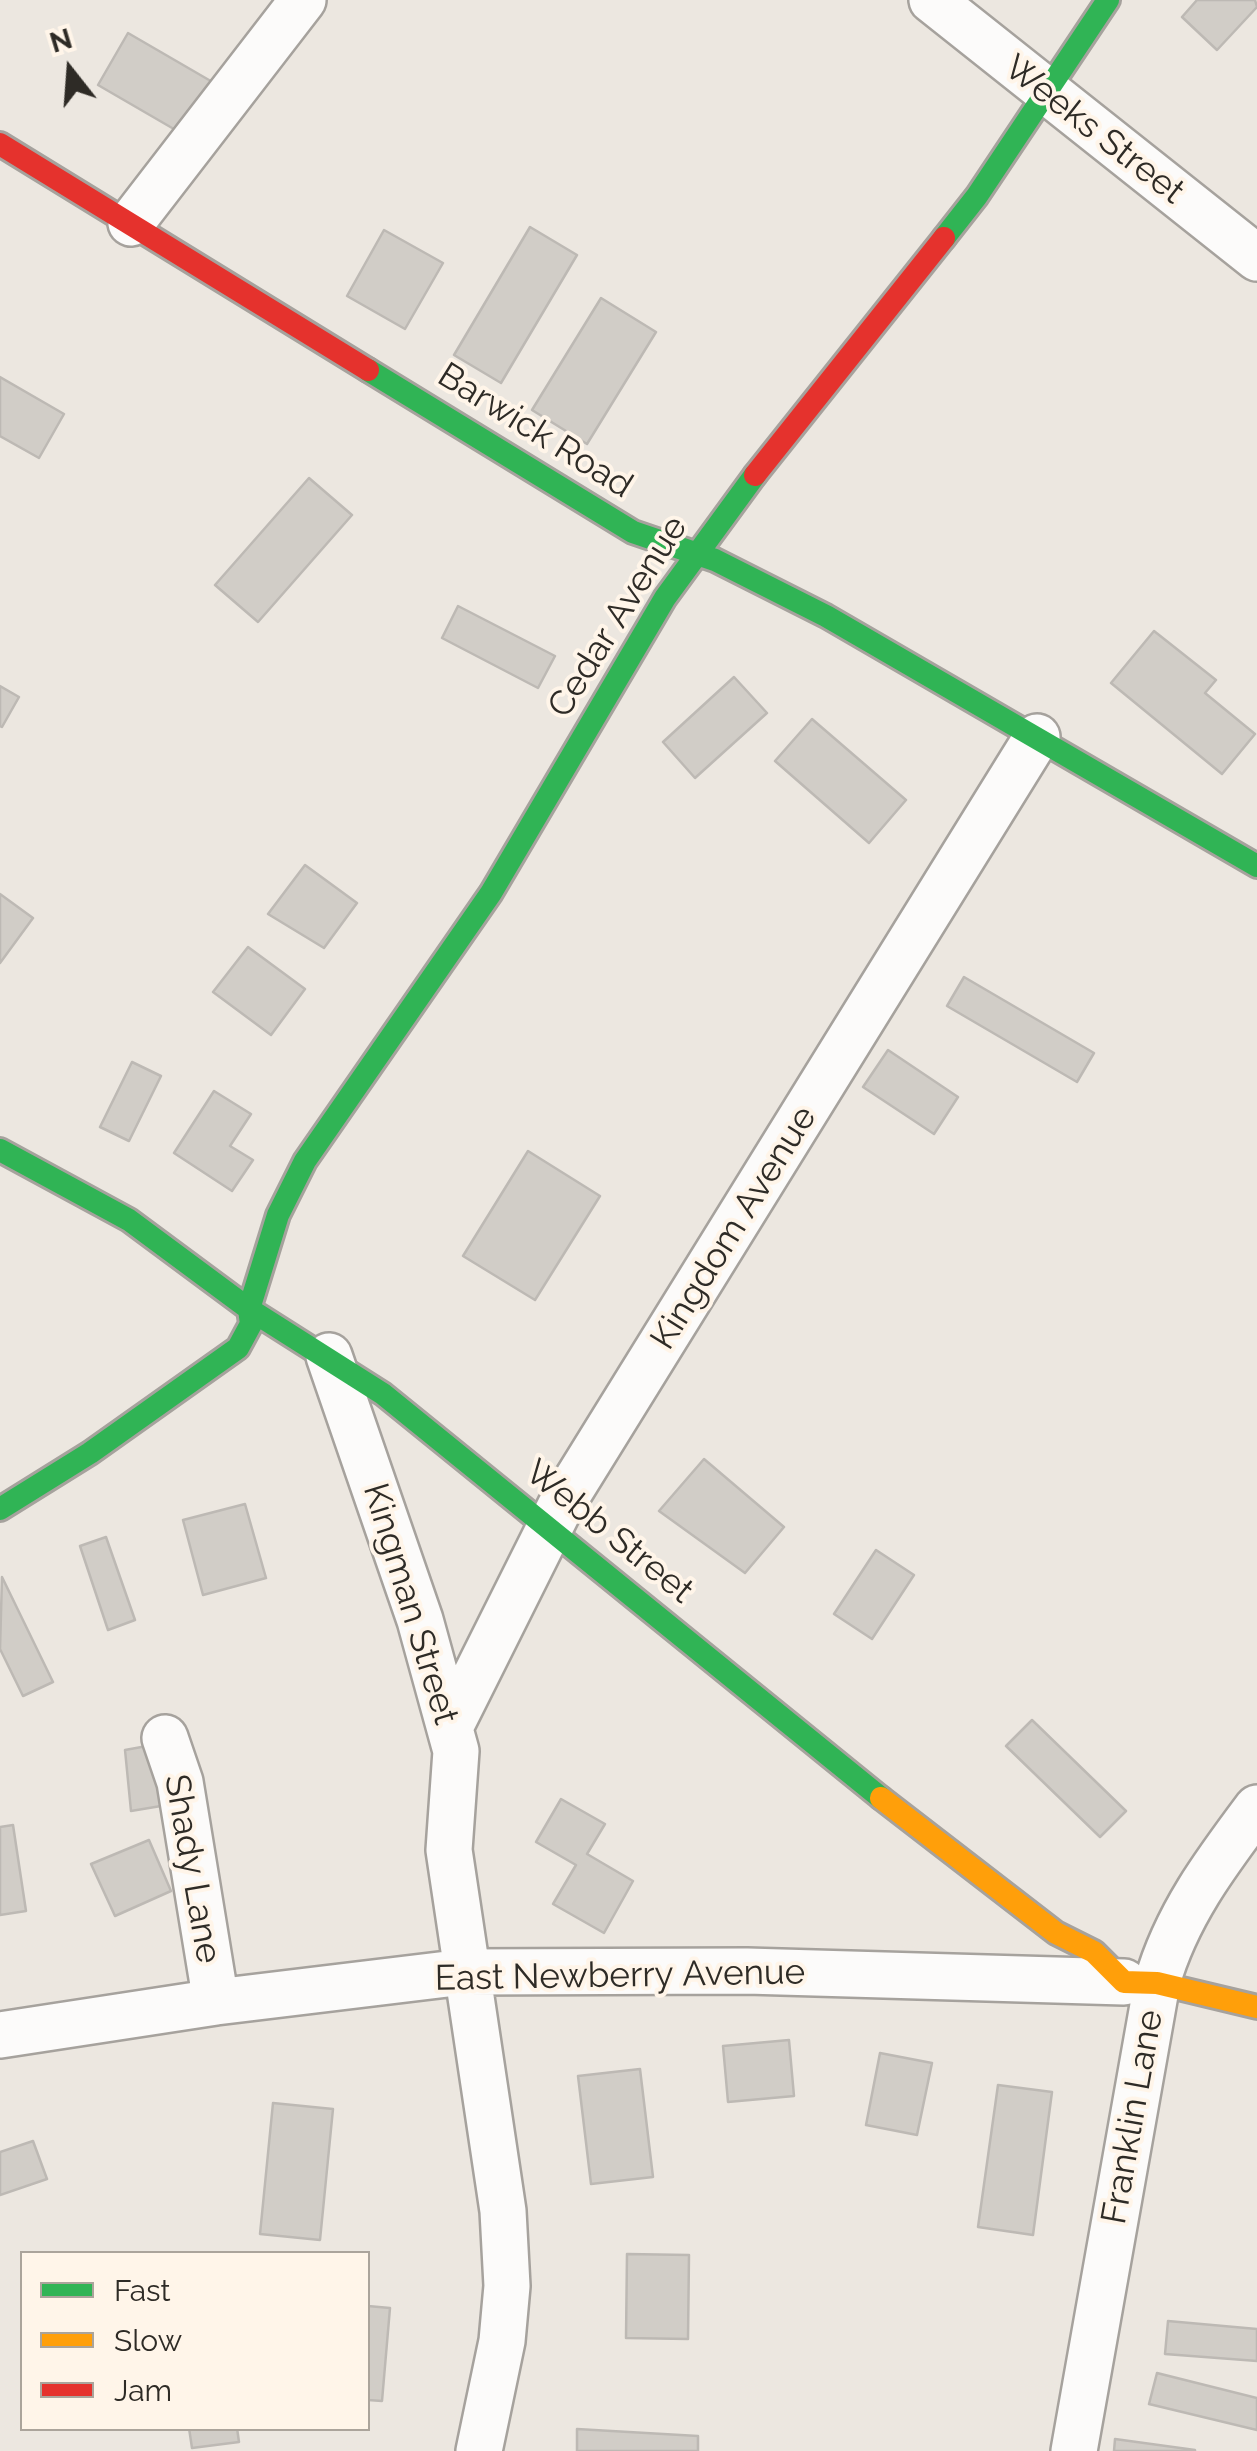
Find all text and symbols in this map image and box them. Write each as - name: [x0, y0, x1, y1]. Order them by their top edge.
- north arrow: [20, 20, 120, 120]
- text: N: [46, 22, 76, 60]
- street label: Weeks Street: [996, 47, 1192, 213]
- street label: Barwick Road: [430, 355, 640, 507]
- street label: Cedar Avenue: [539, 509, 697, 725]
- street label: Kingdom Avenue: [642, 1099, 826, 1357]
- street label: Webb Street: [517, 1452, 701, 1612]
- street label: Kingman Street: [353, 1478, 467, 1730]
- street label: Shady Lane: [155, 1771, 229, 1967]
- street label: East Newberry Avenue: [434, 1952, 806, 2000]
- street label: Franklin Lane: [1094, 2007, 1172, 2227]
- legend: [20, 2251, 370, 2431]
- text: Fast: [114, 2273, 171, 2308]
- text: Slow: [114, 2323, 182, 2358]
- text: Jam: [114, 2373, 172, 2408]

